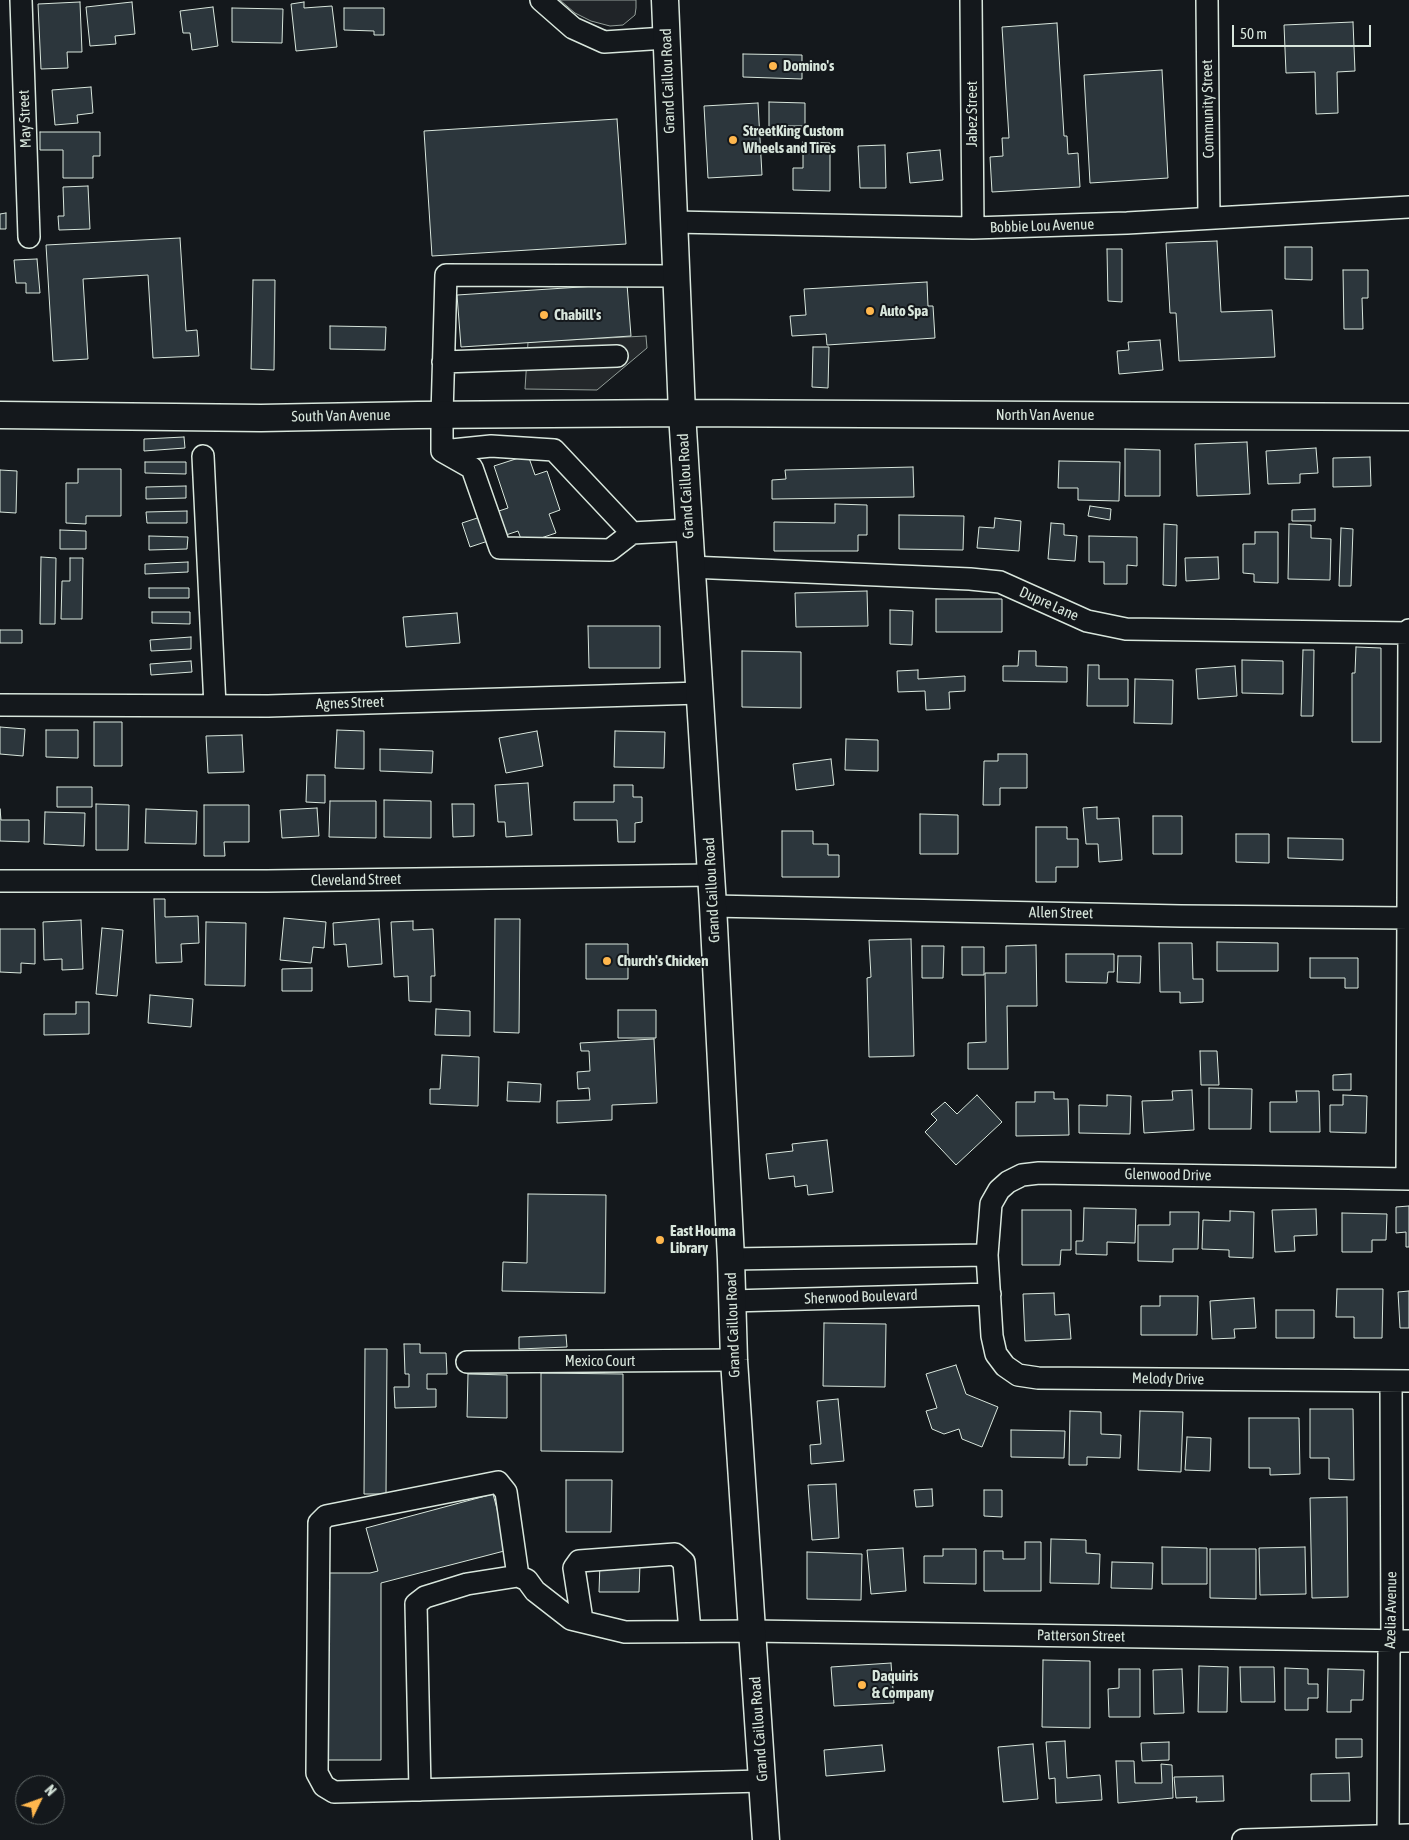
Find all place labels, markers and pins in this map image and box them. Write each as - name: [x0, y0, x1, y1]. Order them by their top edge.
- place label: Domino's: [783, 57, 834, 75]
- marker: Domino's: [767, 60, 779, 72]
- place label: StreetKing Custom Wheels and Tires: [743, 122, 844, 157]
- marker: StreetKing Custom Wheels and Tires: [727, 134, 739, 146]
- place label: Auto Spa: [880, 302, 928, 320]
- marker: Auto Spa: [864, 305, 876, 317]
- place label: Chabill's: [554, 306, 601, 324]
- marker: Chabill's: [538, 309, 550, 321]
- place label: Church's Chicken: [617, 952, 708, 970]
- marker: Church's Chicken: [601, 955, 613, 967]
- place label: East Houma Library: [670, 1222, 736, 1257]
- marker: East Houma Library: [654, 1234, 666, 1246]
- place label: Daquiris & Company: [872, 1667, 934, 1702]
- marker: Daquiris & Company: [856, 1679, 868, 1691]

